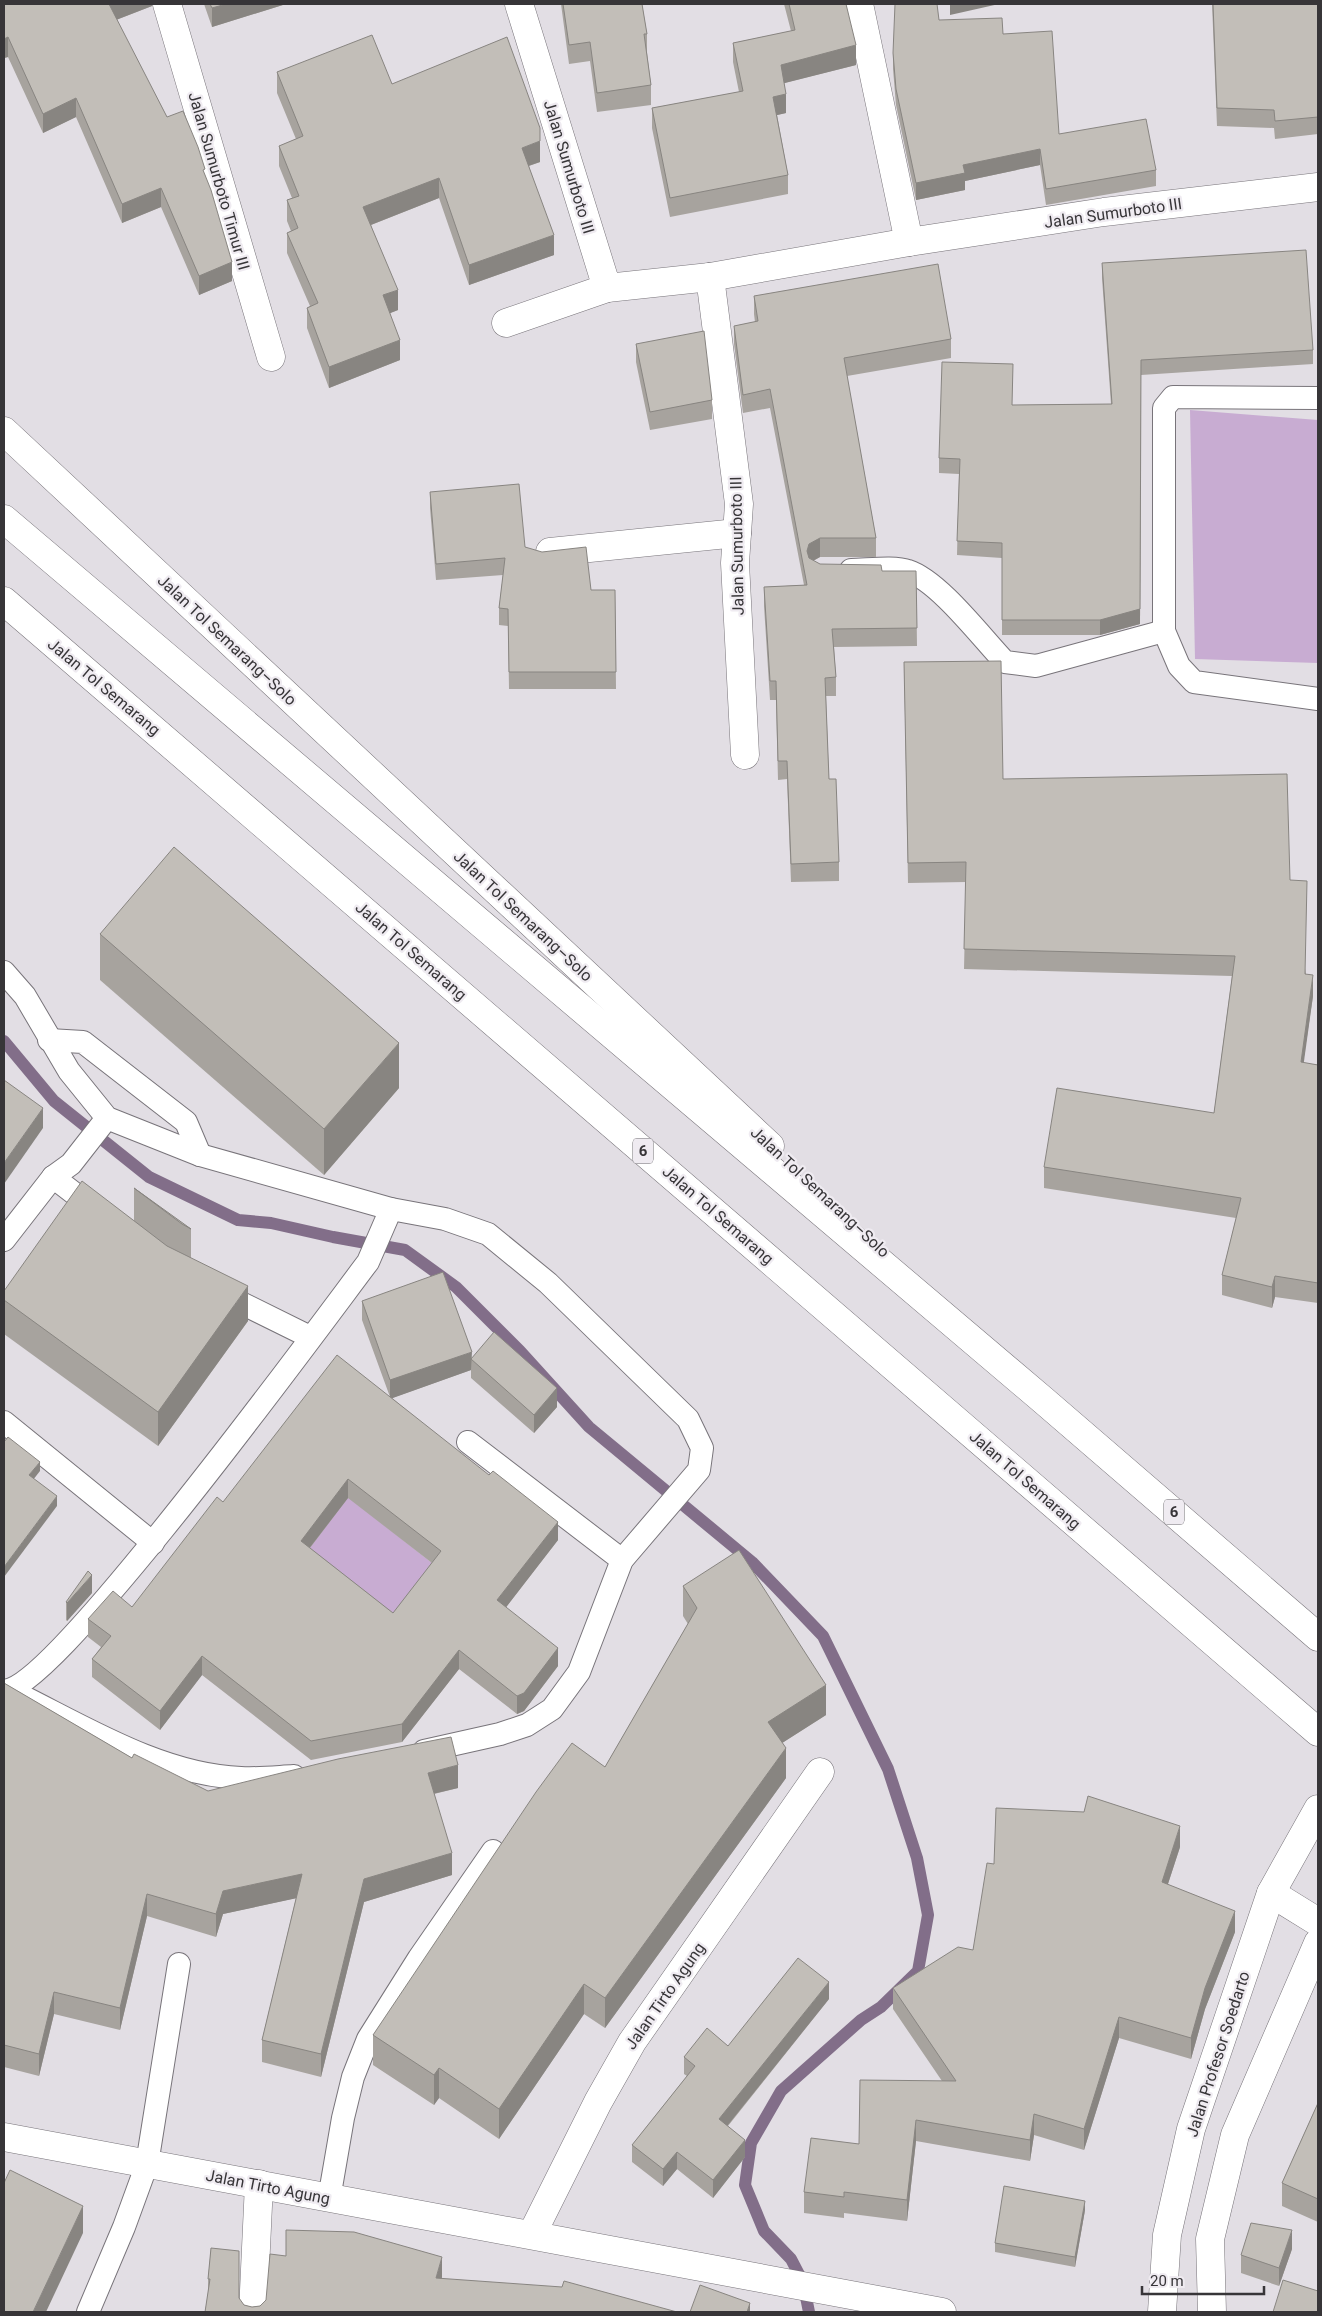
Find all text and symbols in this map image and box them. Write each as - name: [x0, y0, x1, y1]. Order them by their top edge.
- street label: Jalan Sumurboto Timur III: [184, 90, 254, 272]
- street label: Jalan Sumurboto III: [540, 98, 598, 236]
- street label: Jalan Sumurboto III: [1043, 194, 1183, 232]
- street label: Jalan Sumurboto III: [726, 476, 748, 616]
- street label: Jalan Tol Semarang–Solo: [154, 571, 300, 709]
- street label: Jalan Tol Semarang: [44, 634, 164, 740]
- street label: Jalan Tol Semarang–Solo: [450, 847, 596, 985]
- street label: Jalan Tol Semarang: [352, 898, 470, 1004]
- street label: Jalan Tol Semarang–Solo: [747, 1123, 893, 1261]
- road number: 6: [633, 1138, 653, 1164]
- street label: Jalan Tol Semarang: [659, 1162, 777, 1268]
- street label: Jalan Tol Semarang: [966, 1427, 1084, 1533]
- road number: 6: [1164, 1500, 1184, 1524]
- street label: Jalan Tirto Agung: [621, 1939, 709, 2053]
- street label: Jalan Profesor Soedarto: [1182, 1969, 1254, 2139]
- street label: Jalan Tirto Agung: [204, 2166, 332, 2208]
- scale bar: [1142, 2264, 1264, 2296]
- text: 20 m: [1150, 2272, 1184, 2290]

